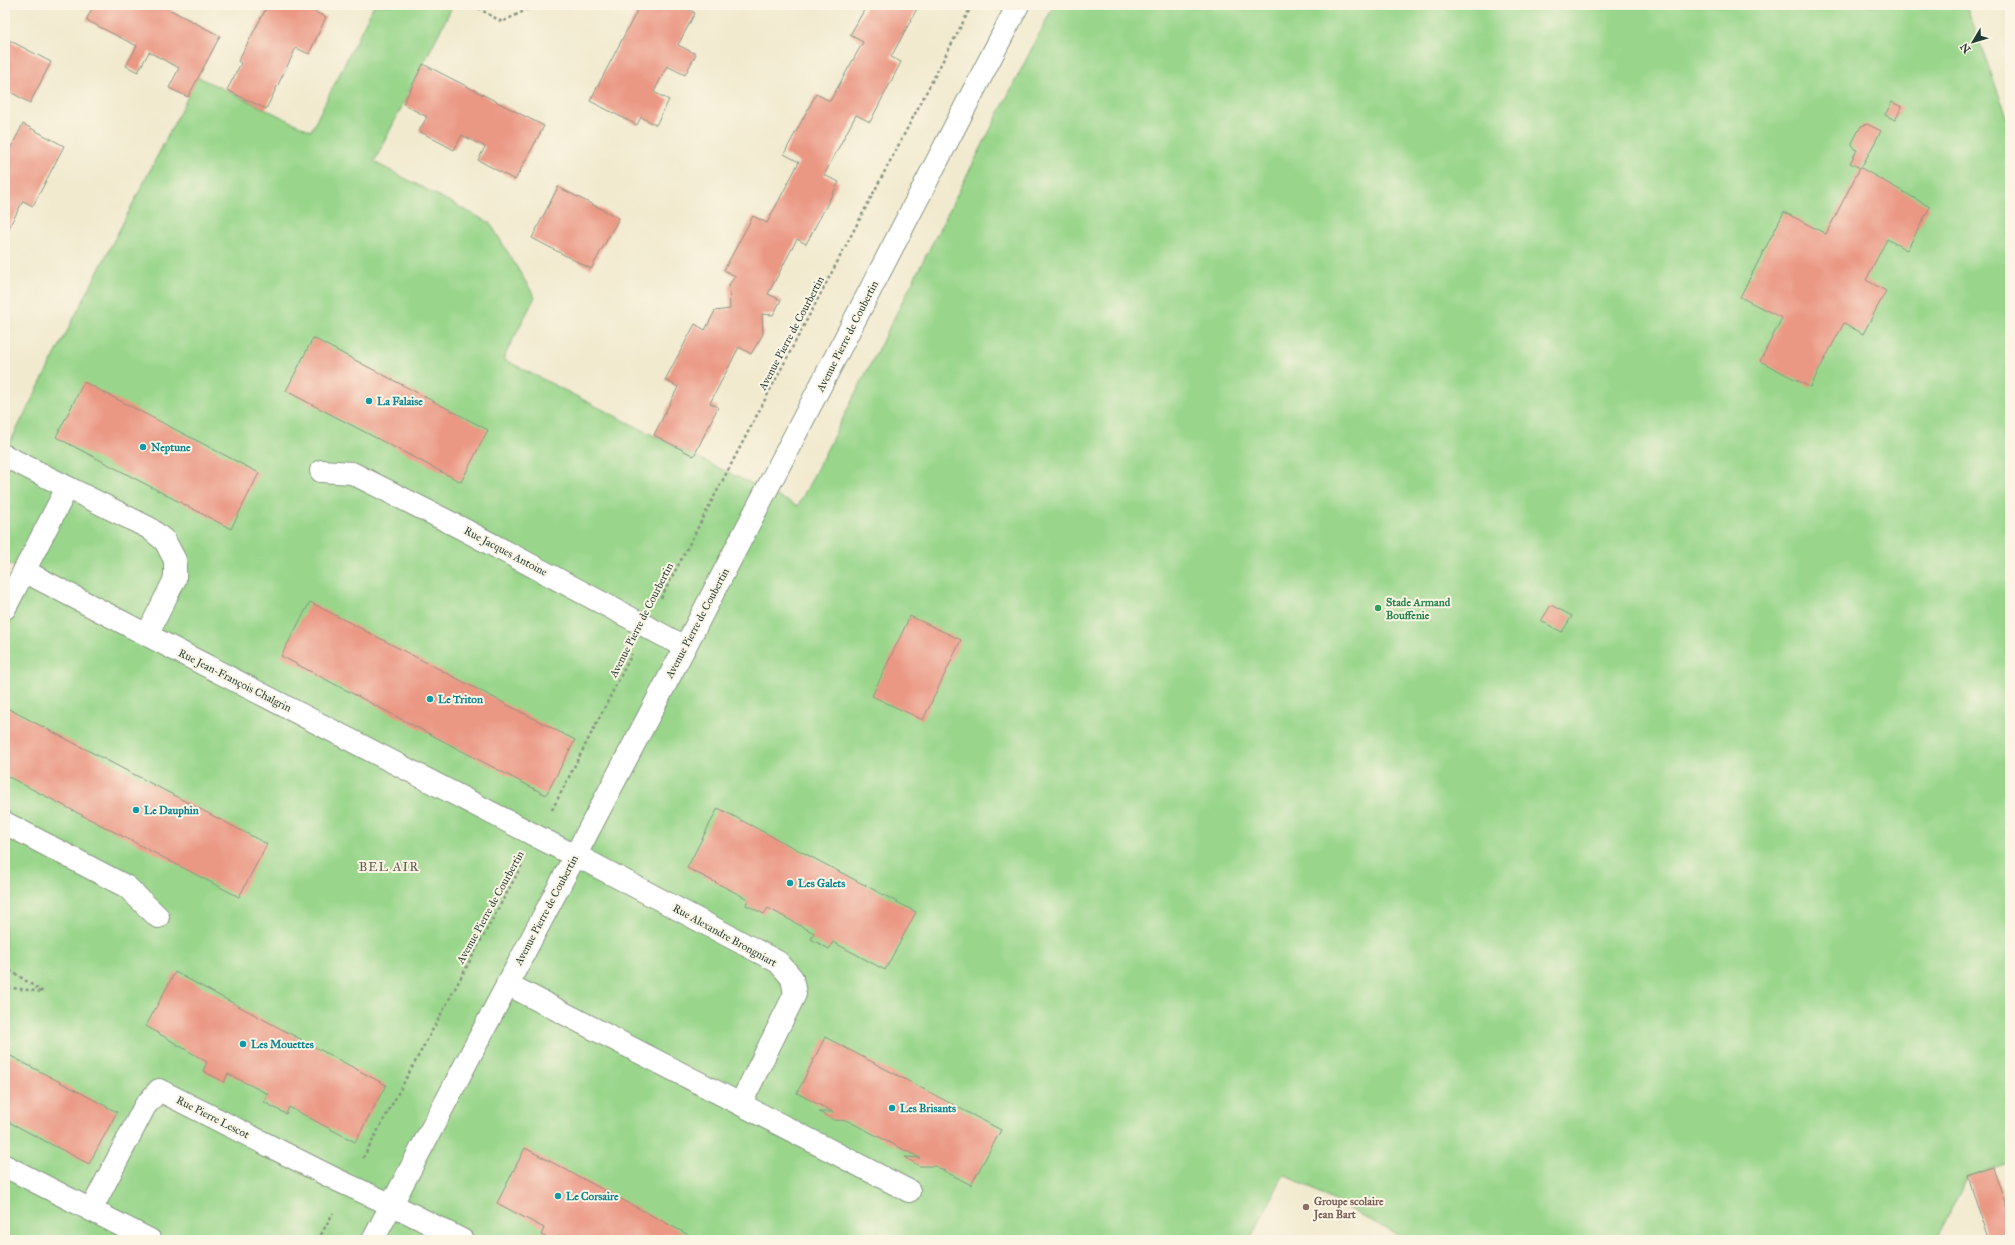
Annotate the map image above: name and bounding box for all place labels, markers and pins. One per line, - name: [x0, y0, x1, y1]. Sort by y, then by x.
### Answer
- place label: La Falaise: [377, 395, 423, 408]
- marker: La Falaise: [364, 396, 374, 406]
- place label: Neptune: [151, 441, 191, 455]
- marker: Neptune: [138, 442, 148, 452]
- place label: Stade Armand Bouffenie: [1386, 596, 1451, 622]
- marker: Stade Armand Bouffenie: [1373, 603, 1383, 613]
- place label: Le Triton: [438, 693, 483, 706]
- marker: Le Triton: [425, 694, 435, 704]
- place label: Le Dauphin: [144, 804, 199, 818]
- marker: Le Dauphin: [131, 805, 141, 815]
- place label: Les Galets: [798, 877, 845, 890]
- marker: Les Galets: [785, 878, 795, 888]
- place label: Les Mouettes: [251, 1038, 314, 1051]
- marker: Les Mouettes: [238, 1039, 248, 1049]
- place label: Les Brisants: [900, 1102, 956, 1115]
- marker: Les Brisants: [887, 1103, 897, 1113]
- place label: Le Corsaire: [566, 1190, 619, 1203]
- marker: Le Corsaire: [553, 1191, 563, 1201]
- place label: Groupe scolaire Jean Bart: [1312, 1195, 1384, 1222]
- marker: Groupe scolaire Jean Bart: [1301, 1202, 1311, 1212]

